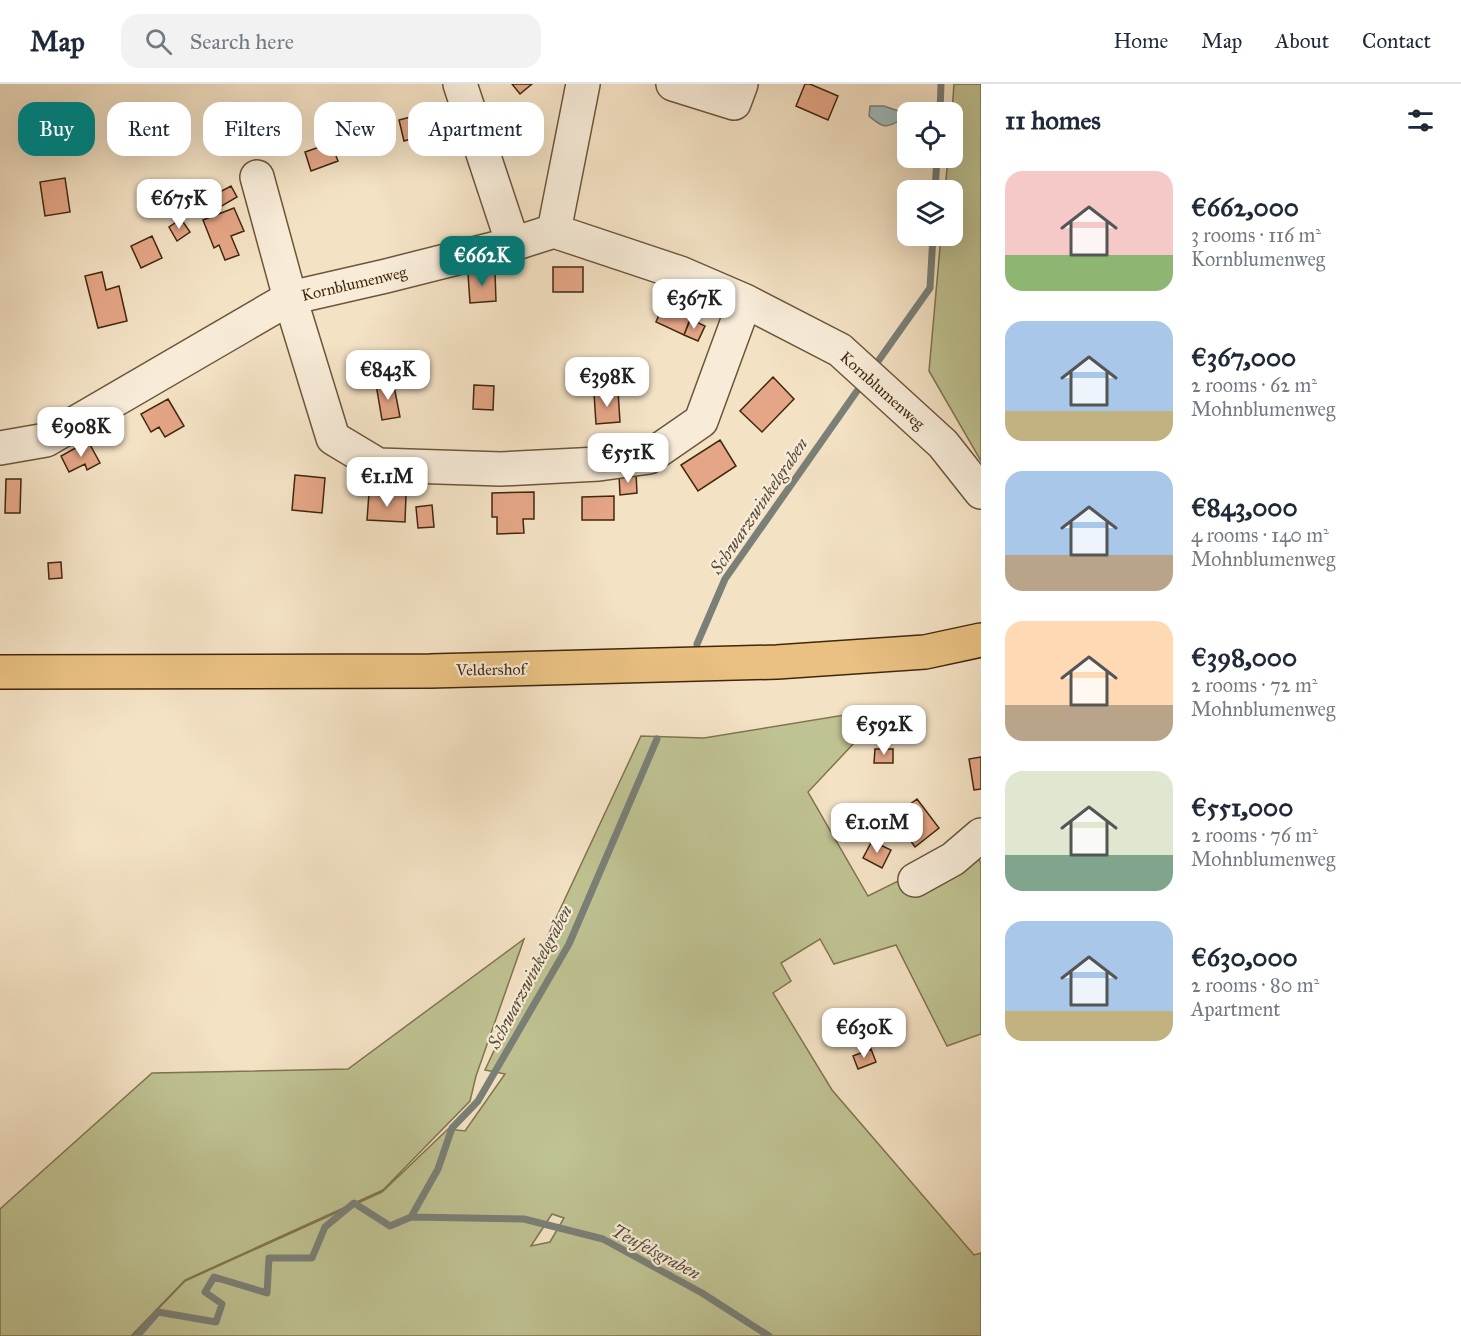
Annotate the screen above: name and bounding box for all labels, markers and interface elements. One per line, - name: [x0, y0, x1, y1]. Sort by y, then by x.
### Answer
- search box: [121, 14, 541, 68]
- text: Map: [30, 24, 85, 59]
- icon: search: [142, 25, 175, 58]
- text: Search here: [190, 28, 294, 55]
- text: Home: [1113, 28, 1168, 54]
- text: Map: [1201, 28, 1242, 54]
- text: About: [1275, 28, 1329, 54]
- text: Contact: [1362, 28, 1431, 54]
- chip: Buy: [18, 102, 95, 156]
- chip: Rent: [107, 102, 191, 156]
- chip: Filters: [203, 102, 302, 156]
- chip: New: [314, 102, 396, 156]
- chip: Apartment: [408, 102, 544, 156]
- map controls: [897, 102, 963, 246]
- button: locate: [897, 102, 963, 168]
- text: 11 homes: [1005, 104, 1101, 136]
- icon: filters: [1404, 104, 1437, 137]
- pin: €675K: [137, 179, 221, 230]
- button: layers: [897, 180, 963, 246]
- text: €675K: [151, 186, 207, 210]
- text: €662,000: [1191, 191, 1299, 223]
- icon: home: [1053, 195, 1125, 267]
- text: 3 rooms · 116 m²: [1191, 223, 1321, 247]
- pin: €662K: [440, 236, 524, 287]
- text: €662K: [454, 243, 510, 267]
- text: Kornblumenweg: [1191, 247, 1325, 271]
- street label: Kornblumenweg: [300, 262, 409, 306]
- pin: €367K: [652, 279, 736, 330]
- text: €367K: [666, 286, 722, 310]
- text: €367,000: [1191, 341, 1296, 373]
- icon: home: [1053, 345, 1125, 417]
- street label: Kornblumenweg: [836, 347, 929, 434]
- pin: €843K: [346, 350, 430, 401]
- text: €843K: [360, 357, 416, 381]
- pin: €398K: [565, 357, 649, 408]
- text: €398K: [579, 364, 635, 388]
- text: 2 rooms · 62 m²: [1191, 373, 1317, 397]
- text: Mohnblumenweg: [1191, 397, 1335, 421]
- pin: €908K: [39, 407, 123, 458]
- text: €908K: [51, 414, 111, 438]
- pin: €551K: [586, 433, 670, 484]
- water label: Schwarzwinkelgraben: [705, 433, 813, 579]
- text: €551K: [602, 440, 654, 464]
- pin: €1.1M: [345, 457, 429, 508]
- text: €1.1M: [361, 464, 413, 488]
- text: €843,000: [1191, 491, 1298, 523]
- icon: home: [1053, 495, 1125, 567]
- text: 4 rooms · 140 m²: [1191, 523, 1329, 547]
- text: Mohnblumenweg: [1191, 547, 1335, 571]
- text: €398,000: [1191, 641, 1297, 673]
- icon: home: [1053, 645, 1125, 717]
- street label: Veldershof: [455, 659, 529, 680]
- text: 2 rooms · 72 m²: [1191, 673, 1318, 697]
- text: Mohnblumenweg: [1191, 697, 1335, 721]
- pin: €592K: [842, 705, 926, 756]
- text: €592K: [856, 712, 912, 736]
- text: €551,000: [1191, 791, 1293, 823]
- icon: home: [1053, 795, 1125, 867]
- pin: €1.01M: [828, 803, 926, 854]
- text: €1.01M: [845, 810, 909, 834]
- text: 2 rooms · 76 m²: [1191, 823, 1318, 847]
- text: Mohnblumenweg: [1191, 847, 1335, 871]
- water label: Schwarzwinkelgraben: [482, 901, 577, 1053]
- text: €630,000: [1191, 941, 1298, 973]
- icon: home: [1053, 945, 1125, 1017]
- text: 2 rooms · 80 m²: [1191, 973, 1319, 997]
- text: Apartment: [1191, 997, 1280, 1021]
- pin: €630K: [822, 1008, 906, 1059]
- text: €630K: [836, 1015, 892, 1039]
- water label: Teufelsgraben: [608, 1220, 705, 1285]

